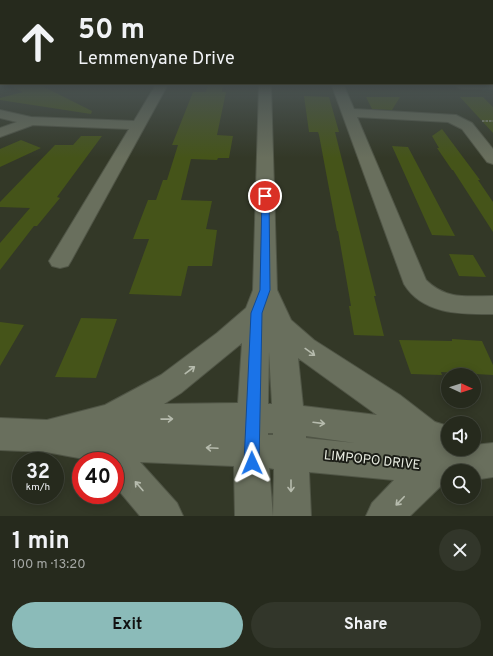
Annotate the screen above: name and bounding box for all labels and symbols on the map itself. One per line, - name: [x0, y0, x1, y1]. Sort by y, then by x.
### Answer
- pin: [248, 179, 282, 213]
- one-way arrow: [304, 348, 315, 356]
- one-way arrow: [184, 366, 195, 374]
- north arrow: [441, 368, 481, 408]
- one-way arrow: [160, 415, 173, 422]
- one-way arrow: [312, 419, 325, 427]
- position arrow: [231, 442, 273, 484]
- one-way arrow: [206, 444, 219, 451]
- street label: LIMPOPO DRIVE: [323, 448, 421, 474]
- speed limit sign: 40: [72, 452, 124, 504]
- one-way arrow: [287, 479, 295, 492]
- one-way arrow: [134, 481, 143, 492]
- one-way arrow: [395, 496, 405, 506]

